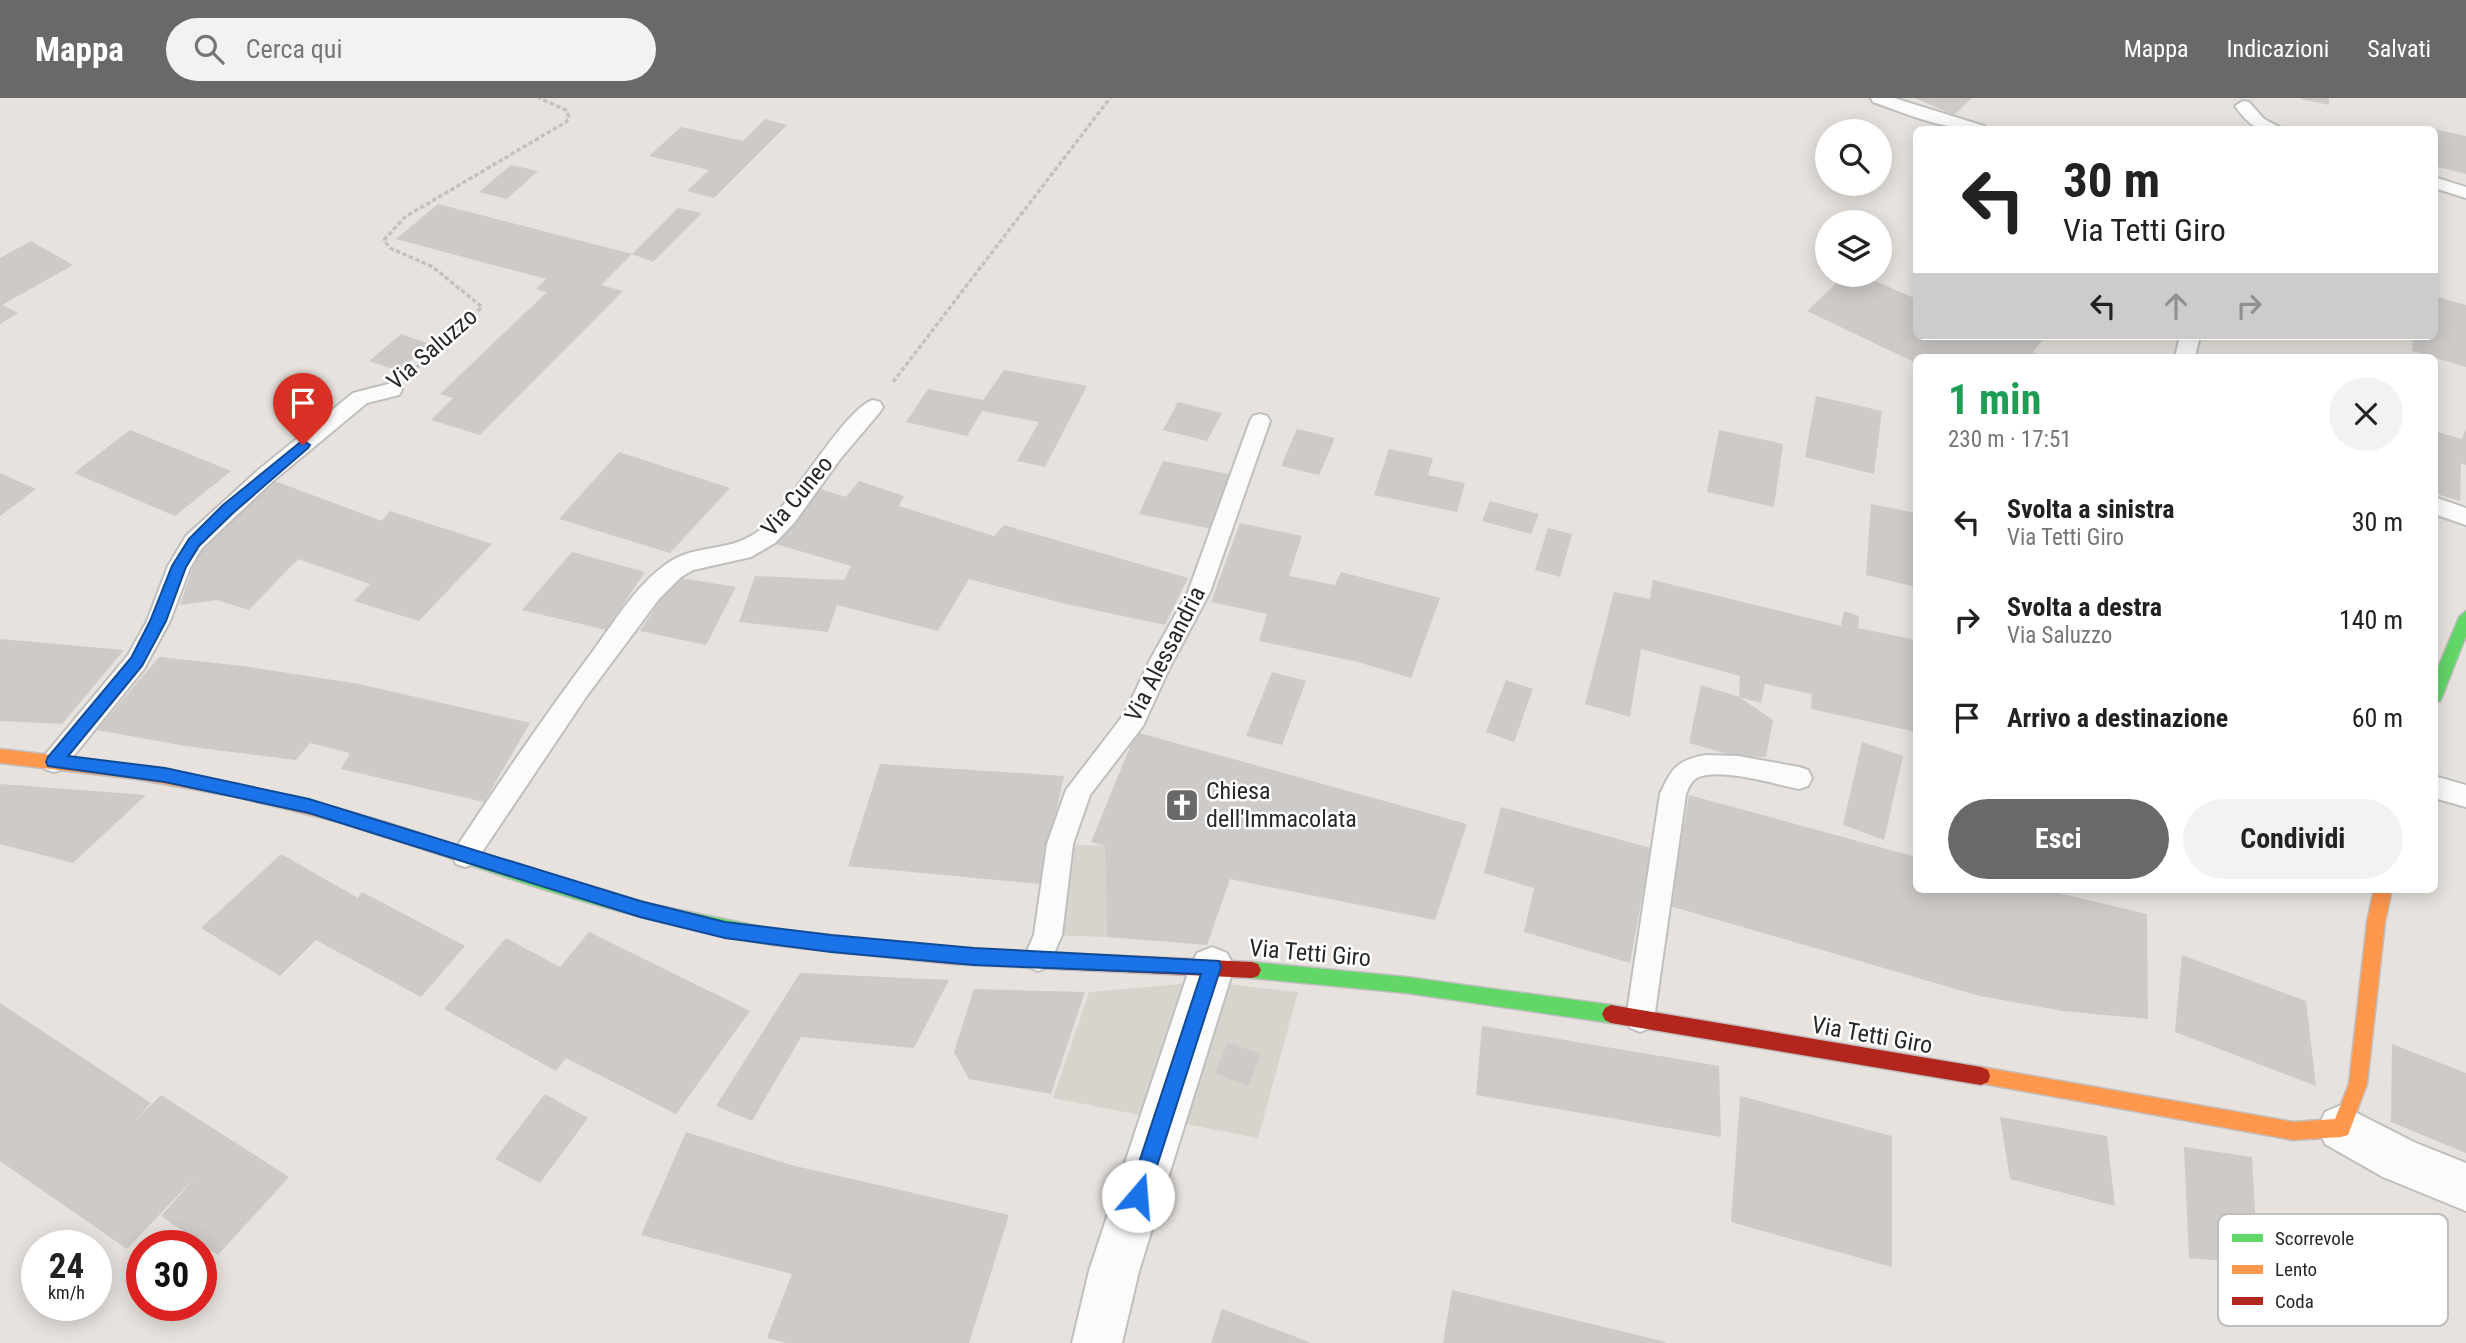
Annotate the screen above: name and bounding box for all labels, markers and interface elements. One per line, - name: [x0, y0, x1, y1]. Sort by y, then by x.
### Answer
- search box: [166, 18, 656, 81]
- text: Mappa: [35, 30, 124, 69]
- icon: search: [190, 30, 228, 68]
- text: Cerca qui: [246, 34, 342, 64]
- text: Mappa: [2124, 35, 2189, 63]
- text: Indicazioni: [2227, 35, 2329, 63]
- text: Salvati: [2367, 35, 2431, 63]
- map controls: [1815, 119, 1892, 287]
- button: search: [1815, 119, 1892, 196]
- text: 30 m: [2063, 152, 2160, 209]
- icon: left: [1948, 154, 2039, 245]
- button: layers: [1815, 210, 1892, 287]
- text: Via Tetti Giro: [2063, 211, 2226, 249]
- icon: left: [2084, 287, 2122, 325]
- icon: ahead: [2157, 287, 2195, 325]
- icon: right: [2230, 287, 2268, 325]
- street label: Via Saluzzo: [381, 302, 483, 396]
- pin: [273, 373, 333, 445]
- text: 1 min: [1948, 375, 2041, 424]
- button: close: [2329, 377, 2403, 451]
- icon: arrive: [284, 384, 322, 422]
- text: 230 m · 17:51: [1948, 426, 2072, 453]
- street label: Via Cuneo: [755, 450, 839, 542]
- text: Svolta a sinistra: [2007, 494, 2174, 524]
- icon: left: [1948, 503, 1986, 541]
- text: 30 m: [2352, 507, 2403, 537]
- text: Via Tetti Giro: [2007, 524, 2124, 551]
- street label: Via Alessandria: [1119, 582, 1211, 726]
- text: Svolta a destra: [2007, 592, 2162, 622]
- icon: right: [1948, 601, 1986, 639]
- text: 140 m: [2339, 605, 2403, 635]
- text: Via Saluzzo: [2007, 622, 2112, 649]
- icon: arrive: [1948, 699, 1986, 737]
- text: Arrivo a destinazione: [2007, 703, 2228, 733]
- text: 60 m: [2352, 703, 2403, 733]
- place label: Chiesa dell'Immacolata: [1206, 777, 1357, 833]
- church icon: Chiesa dell'Immacolata: [1163, 786, 1201, 824]
- button: Esci: [1948, 799, 2169, 879]
- button: Condividi: [2183, 799, 2403, 879]
- street label: Via Tetti Giro: [1248, 934, 1372, 972]
- street label: Via Tetti Giro: [1809, 1011, 1935, 1059]
- position arrow: [1101, 1159, 1175, 1233]
- legend: [2218, 1214, 2448, 1326]
- text: Scorrevole: [2275, 1227, 2354, 1250]
- speed limit sign: 30: [126, 1230, 217, 1321]
- text: 24: [49, 1246, 84, 1287]
- text: Lento: [2275, 1258, 2317, 1281]
- text: km/h: [48, 1282, 85, 1303]
- text: Coda: [2275, 1290, 2314, 1313]

